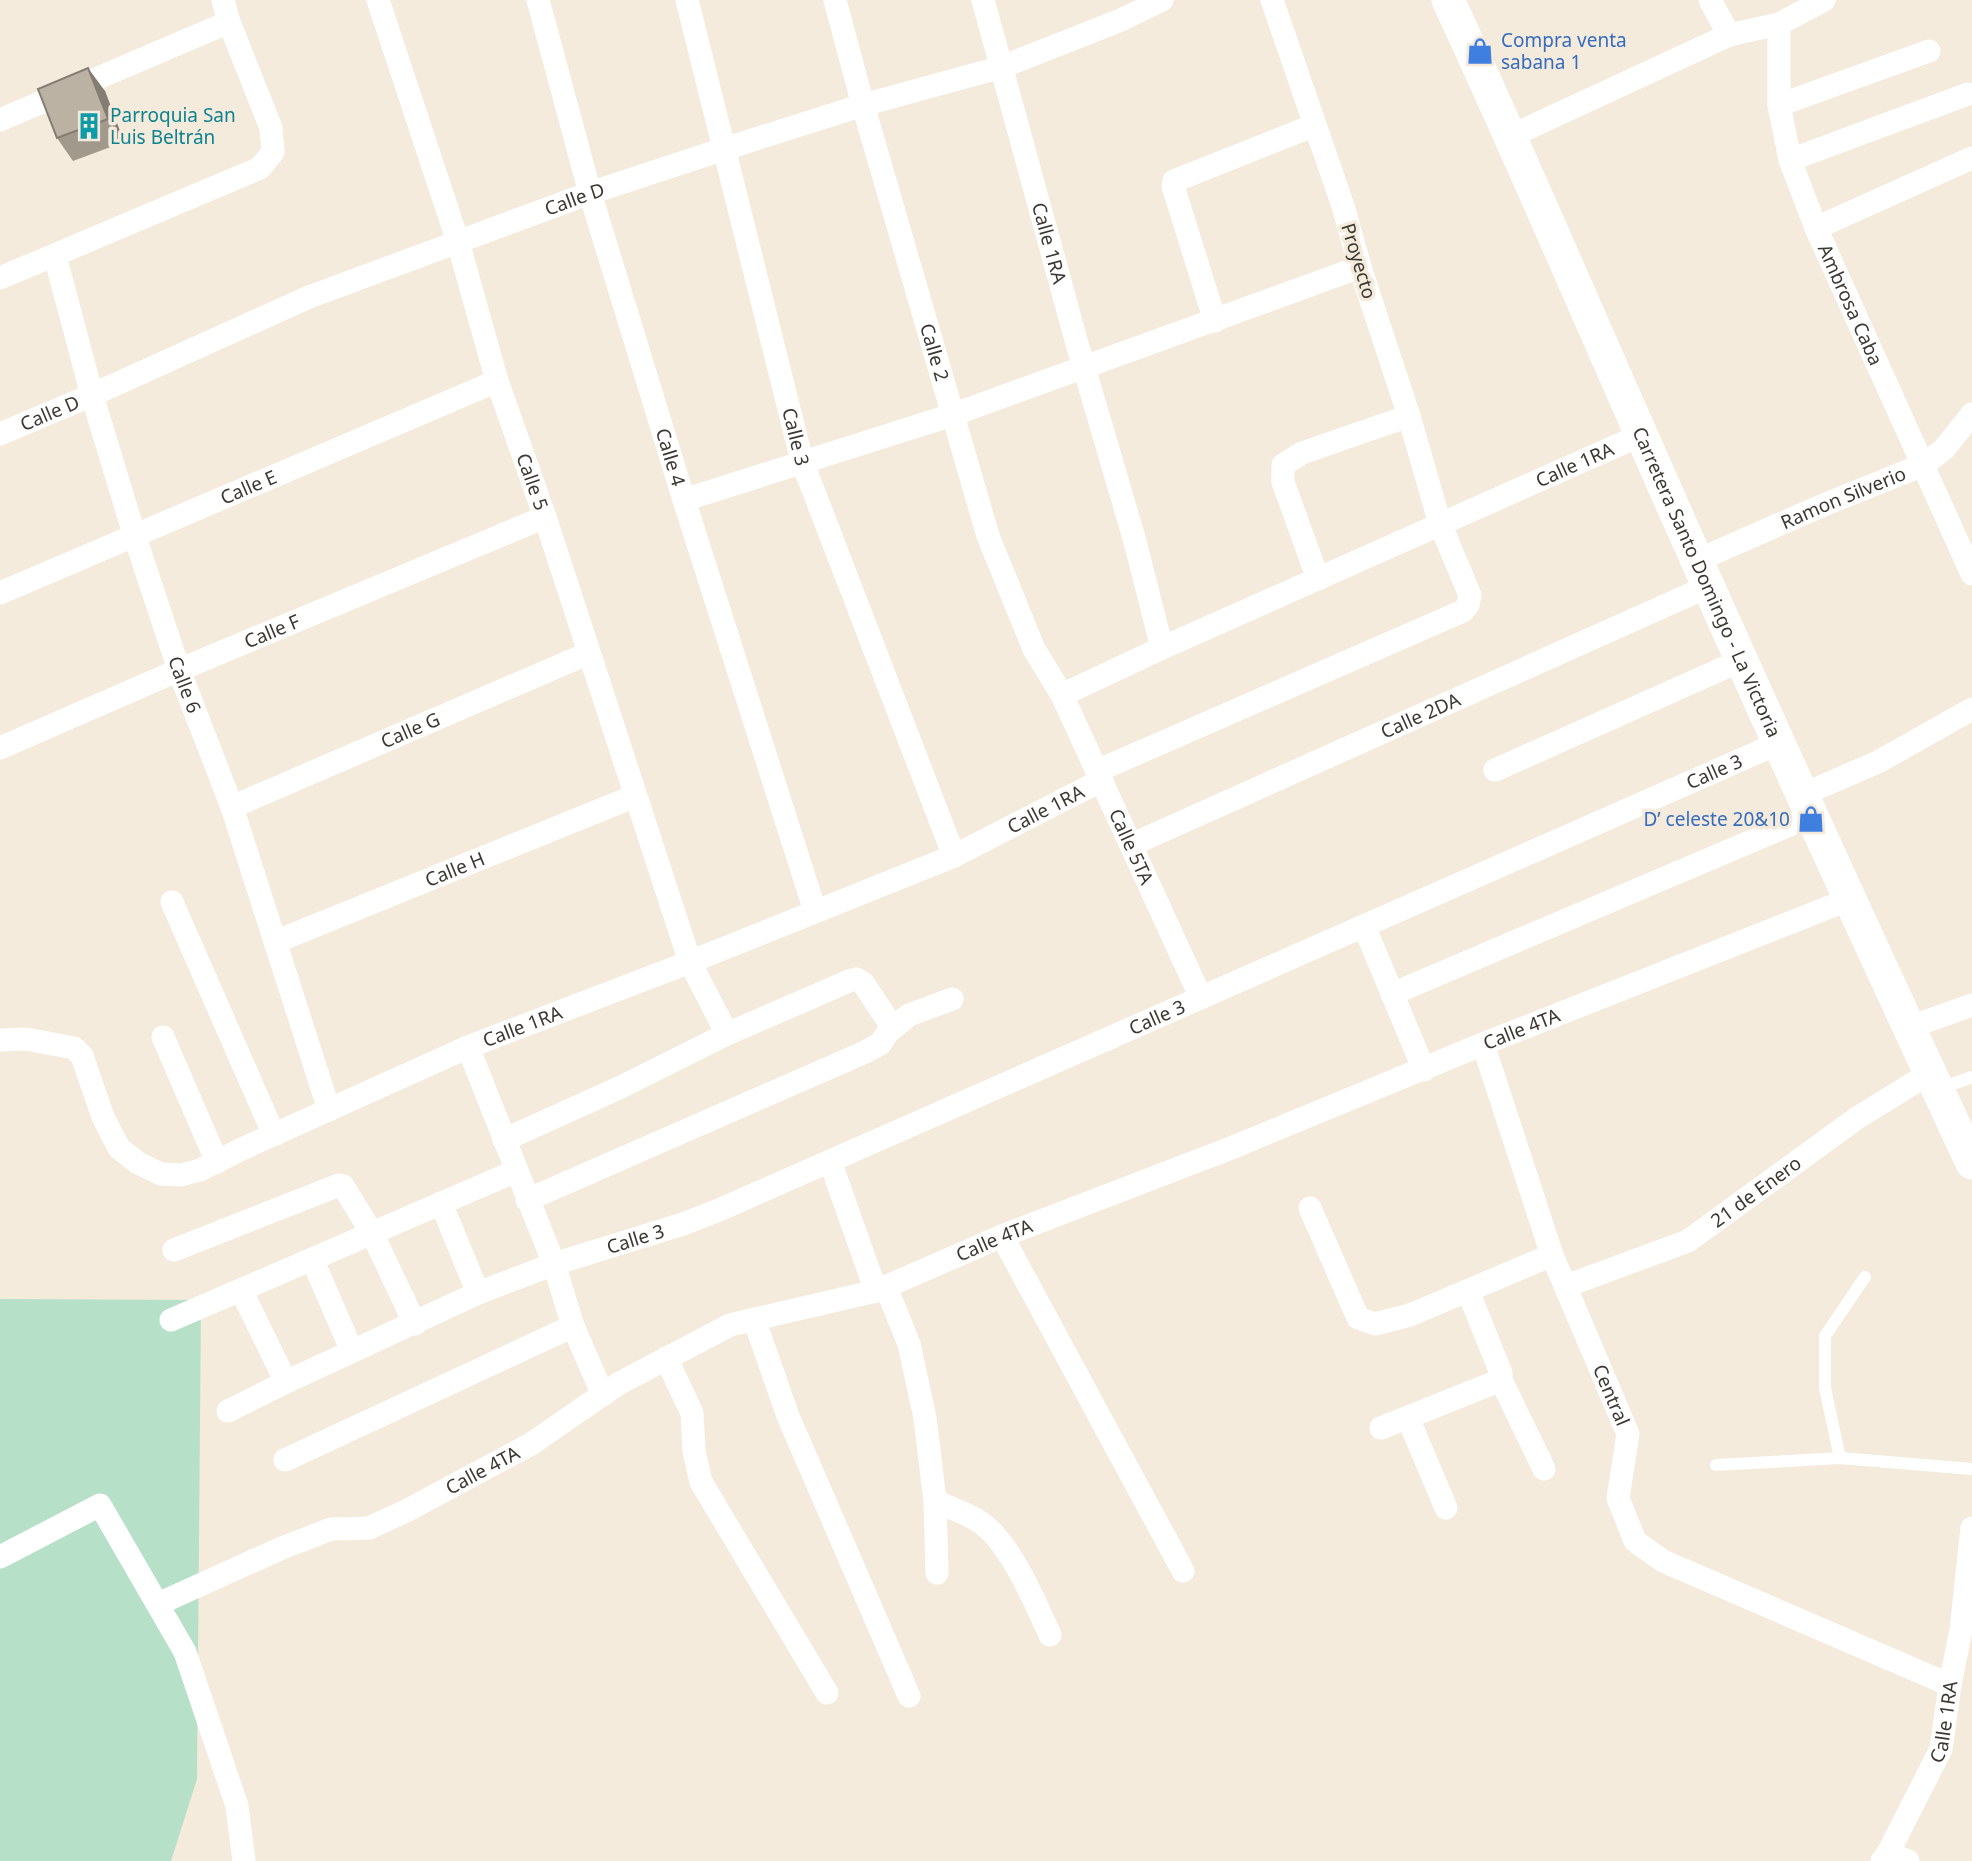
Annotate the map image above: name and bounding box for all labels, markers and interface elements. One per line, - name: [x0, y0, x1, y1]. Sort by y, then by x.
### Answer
- place label: Compra venta sabana 1: [1501, 27, 1627, 75]
- shop icon: Compra venta sabana 1: [1465, 36, 1495, 66]
- place label: Parroquia San Luis Beltrán: [110, 102, 236, 150]
- building icon: Parroquia San Luis Beltrán: [74, 111, 104, 141]
- street label: Calle D: [541, 176, 608, 222]
- street label: Calle 1RA: [1026, 200, 1073, 287]
- street label: Proyecto: [1335, 220, 1383, 302]
- street label: Ambrosa Caba: [1812, 240, 1889, 369]
- street label: Calle 2: [914, 320, 955, 384]
- street label: Calle D: [16, 389, 83, 437]
- street label: Calle 3: [776, 405, 816, 468]
- street label: Carretera Santo Domingo - La Victoria: [1626, 423, 1787, 741]
- street label: Calle 4: [650, 425, 692, 489]
- street label: Calle 1RA: [1531, 435, 1619, 493]
- street label: Calle 5: [510, 449, 555, 514]
- street label: Ramon Silverio: [1776, 460, 1910, 535]
- street label: Calle E: [216, 464, 280, 511]
- street label: Calle F: [240, 608, 304, 654]
- street label: Calle 6: [162, 653, 207, 717]
- street label: Calle 2DA: [1376, 686, 1465, 745]
- street label: Calle G: [377, 706, 444, 754]
- street label: Calle 3: [1682, 748, 1746, 795]
- street label: Calle 1RA: [1003, 778, 1089, 840]
- shop icon: D’ celeste 20&10: [1796, 804, 1826, 834]
- street label: Calle 5TA: [1103, 805, 1160, 889]
- place label: D’ celeste 20&10: [1643, 806, 1790, 832]
- street label: Calle H: [421, 845, 489, 893]
- street label: Calle 3: [1125, 993, 1189, 1041]
- street label: Calle 1RA: [479, 999, 567, 1053]
- street label: Calle 4TA: [1479, 1002, 1564, 1056]
- street label: 21 de Enero: [1705, 1150, 1806, 1233]
- street label: Calle 4TA: [952, 1212, 1037, 1268]
- street label: Calle 3: [603, 1218, 667, 1260]
- street label: Central: [1587, 1360, 1636, 1430]
- street label: Calle 4TA: [441, 1439, 525, 1501]
- street label: Calle 1RA: [1923, 1678, 1964, 1768]

